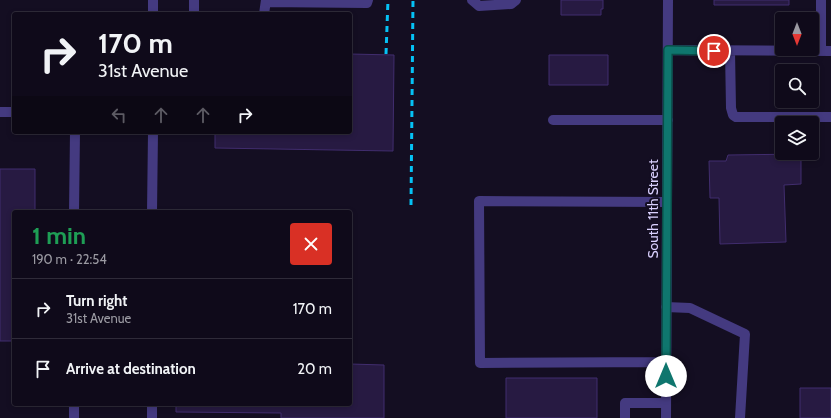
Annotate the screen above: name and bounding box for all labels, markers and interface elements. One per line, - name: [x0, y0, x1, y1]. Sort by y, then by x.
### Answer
- north arrow: [775, 12, 819, 56]
- map controls: [775, 12, 819, 160]
- text: 170 m: [98, 26, 173, 60]
- icon: right: [32, 28, 84, 80]
- pin: [697, 34, 731, 68]
- icon: arrive: [703, 40, 725, 62]
- text: 31st Avenue: [98, 60, 188, 82]
- button: search: [775, 64, 819, 108]
- icon: left: [108, 104, 130, 126]
- icon: ahead: [150, 104, 172, 126]
- icon: ahead: [192, 104, 214, 126]
- icon: right: [234, 104, 256, 126]
- button: layers: [775, 116, 819, 160]
- street label: South 11th Street: [644, 159, 662, 259]
- text: 1 min: [32, 221, 86, 250]
- button: close: [290, 223, 332, 265]
- text: 190 m · 22:54: [32, 251, 107, 267]
- text: Turn right: [66, 292, 127, 310]
- icon: right: [32, 298, 54, 320]
- text: 170 m: [293, 300, 332, 318]
- text: 31st Avenue: [66, 310, 131, 326]
- position arrow: [645, 355, 687, 397]
- icon: arrive: [32, 358, 54, 380]
- text: Arrive at destination: [66, 360, 196, 378]
- text: 20 m: [297, 360, 332, 378]

